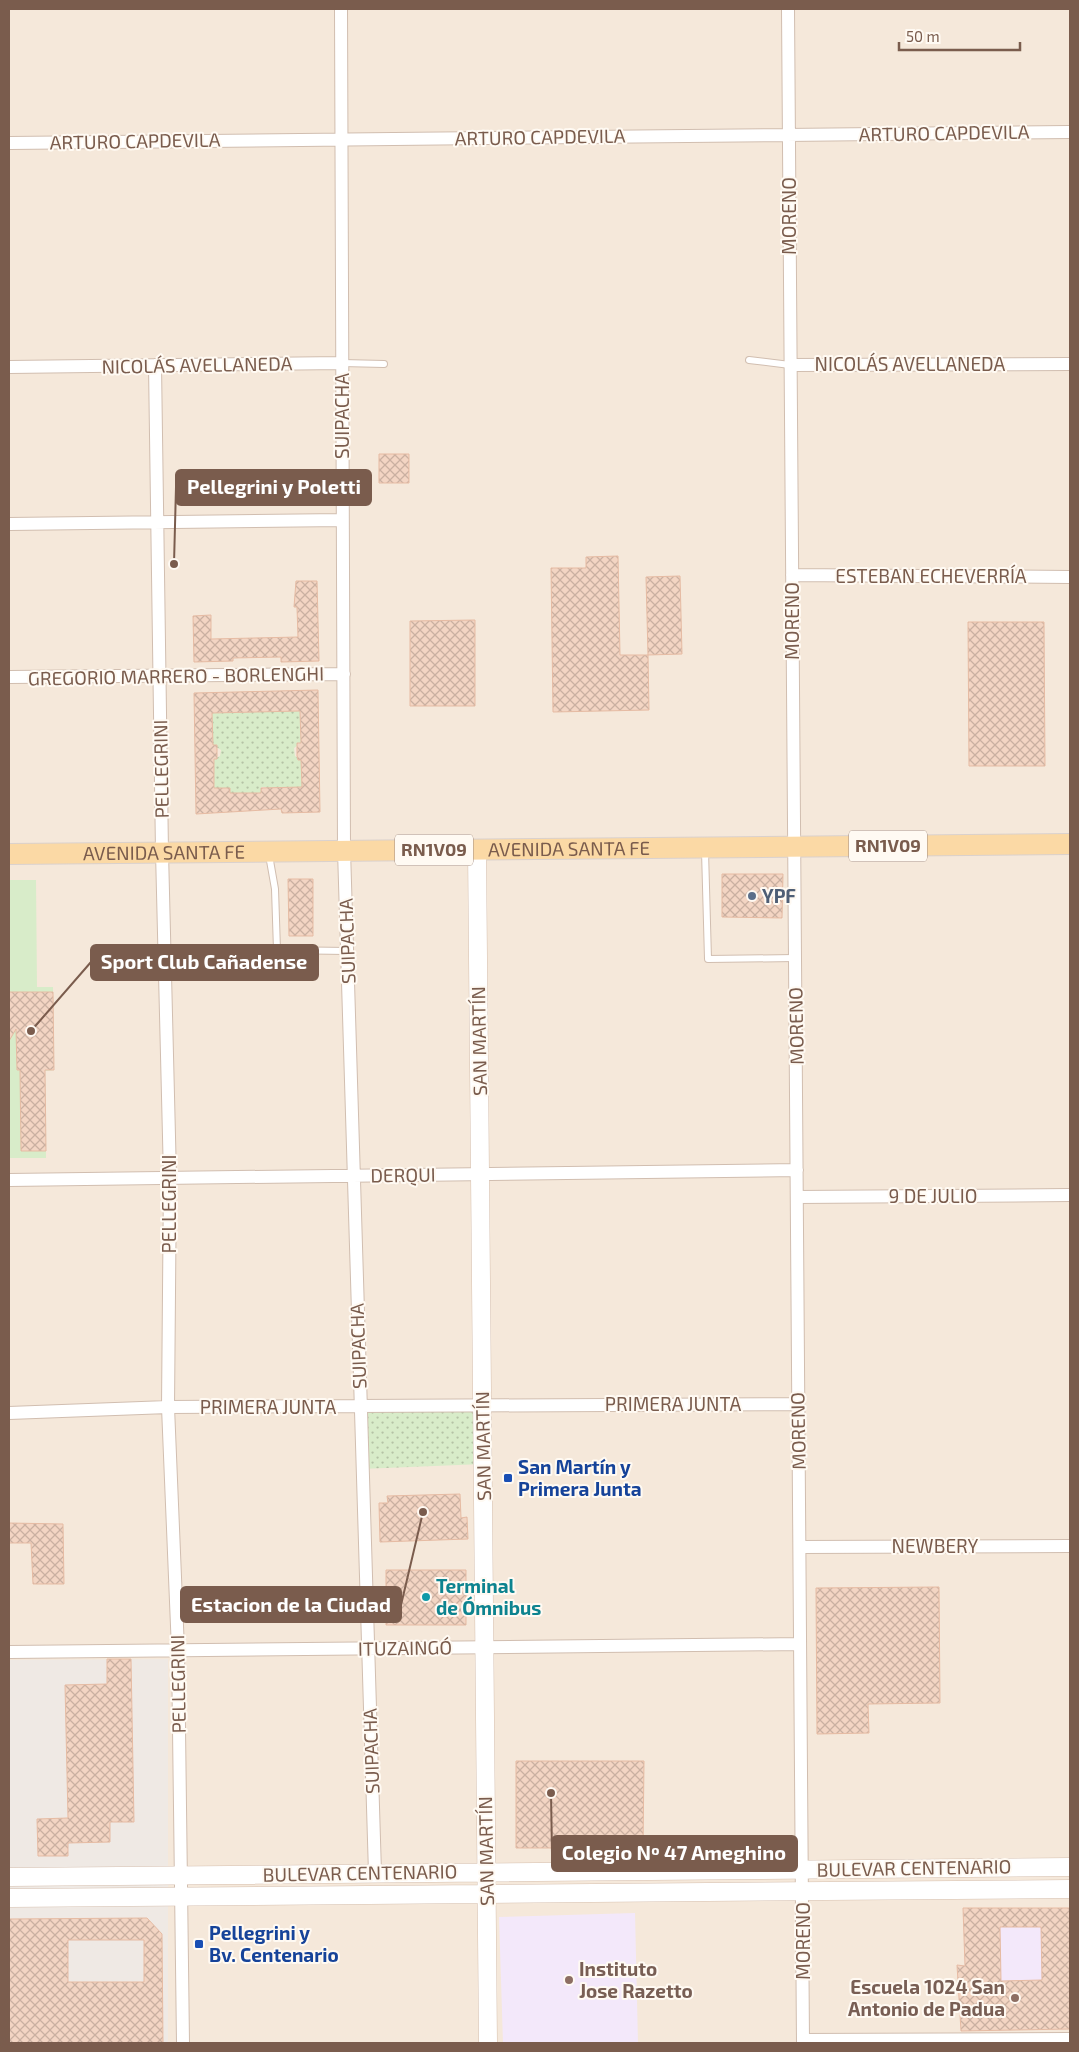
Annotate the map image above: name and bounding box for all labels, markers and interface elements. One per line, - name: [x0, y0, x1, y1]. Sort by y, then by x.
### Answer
- scale bar: [899, 20, 1020, 52]
- text: 50 m: [906, 27, 940, 45]
- street label: ARTURO CAPDEVILA: [858, 120, 1030, 145]
- street label: ARTURO CAPDEVILA: [454, 124, 626, 149]
- street label: ARTURO CAPDEVILA: [49, 128, 221, 153]
- street label: MORENO: [777, 177, 800, 255]
- street label: NICOLÁS AVELLANEDA: [101, 351, 293, 378]
- street label: NICOLÁS AVELLANEDA: [815, 352, 1006, 375]
- street label: SUIPACHA: [330, 373, 353, 459]
- callout: Pellegrini y Poletti: [176, 470, 371, 505]
- text: Pellegrini y Poletti: [187, 474, 361, 499]
- street label: ESTEBAN ECHEVERRÍA: [835, 564, 1027, 587]
- street label: MORENO: [780, 582, 803, 660]
- street label: GREGORIO MARRERO - BORLENGHI: [28, 661, 324, 690]
- street label: PELLEGRINI: [148, 719, 173, 819]
- road number: RN1V09: [849, 830, 927, 861]
- road number: RN1V09: [395, 834, 473, 866]
- street label: AVENIDA SANTA FE: [488, 836, 650, 860]
- street label: AVENIDA SANTA FE: [83, 840, 245, 864]
- place label: YPF: [762, 884, 796, 907]
- marker: YPF: [746, 890, 758, 902]
- street label: SUIPACHA: [334, 898, 359, 984]
- callout: Sport Club Cañadense: [91, 945, 318, 980]
- text: Sport Club Cañadense: [101, 949, 307, 973]
- street label: SAN MARTÍN: [466, 986, 491, 1096]
- street label: MORENO: [783, 987, 808, 1065]
- street label: PELLEGRINI: [157, 1155, 180, 1253]
- street label: DERQUI: [370, 1162, 436, 1187]
- street label: 9 DE JULIO: [889, 1184, 977, 1207]
- street label: SUIPACHA: [345, 1303, 370, 1389]
- street label: SAN MARTÍN: [470, 1391, 495, 1501]
- street label: PRIMERA JUNTA: [605, 1392, 741, 1415]
- street label: MORENO: [785, 1392, 810, 1470]
- street label: PRIMERA JUNTA: [200, 1395, 336, 1418]
- place label: San Martín y Primera Junta: [518, 1455, 642, 1500]
- marker: San Martín y Primera Junta: [502, 1472, 514, 1484]
- street label: NEWBERY: [892, 1534, 979, 1557]
- place label: Terminal de Ómnibus: [436, 1574, 541, 1619]
- callout: Estacion de la Ciudad: [181, 1587, 401, 1622]
- marker: Terminal de Ómnibus: [420, 1591, 432, 1603]
- text: Estacion de la Ciudad: [191, 1592, 391, 1616]
- street label: PELLEGRINI: [165, 1634, 190, 1734]
- street label: ITUZAINGÓ: [358, 1635, 452, 1660]
- street label: SUIPACHA: [358, 1708, 383, 1794]
- street label: SAN MARTÍN: [473, 1796, 498, 1906]
- callout: Colegio Nº 47 Ameghino: [552, 1836, 797, 1871]
- text: Colegio Nº 47 Ameghino: [562, 1840, 786, 1864]
- street label: BULEVAR CENTENARIO: [816, 1854, 1012, 1881]
- street label: BULEVAR CENTENARIO: [262, 1859, 458, 1886]
- street label: MORENO: [791, 1902, 814, 1980]
- place label: Pellegrini y Bv. Centenario: [209, 1921, 339, 1966]
- marker: Pellegrini y Bv. Centenario: [193, 1938, 205, 1950]
- place label: Instituto Jose Razetto: [579, 1957, 693, 2002]
- marker: Instituto Jose Razetto: [563, 1974, 575, 1986]
- place label: Escuela 1024 San Antonio de Padua: [848, 1975, 1005, 2020]
- marker: Escuela 1024 San Antonio de Padua: [1009, 1992, 1021, 2004]

